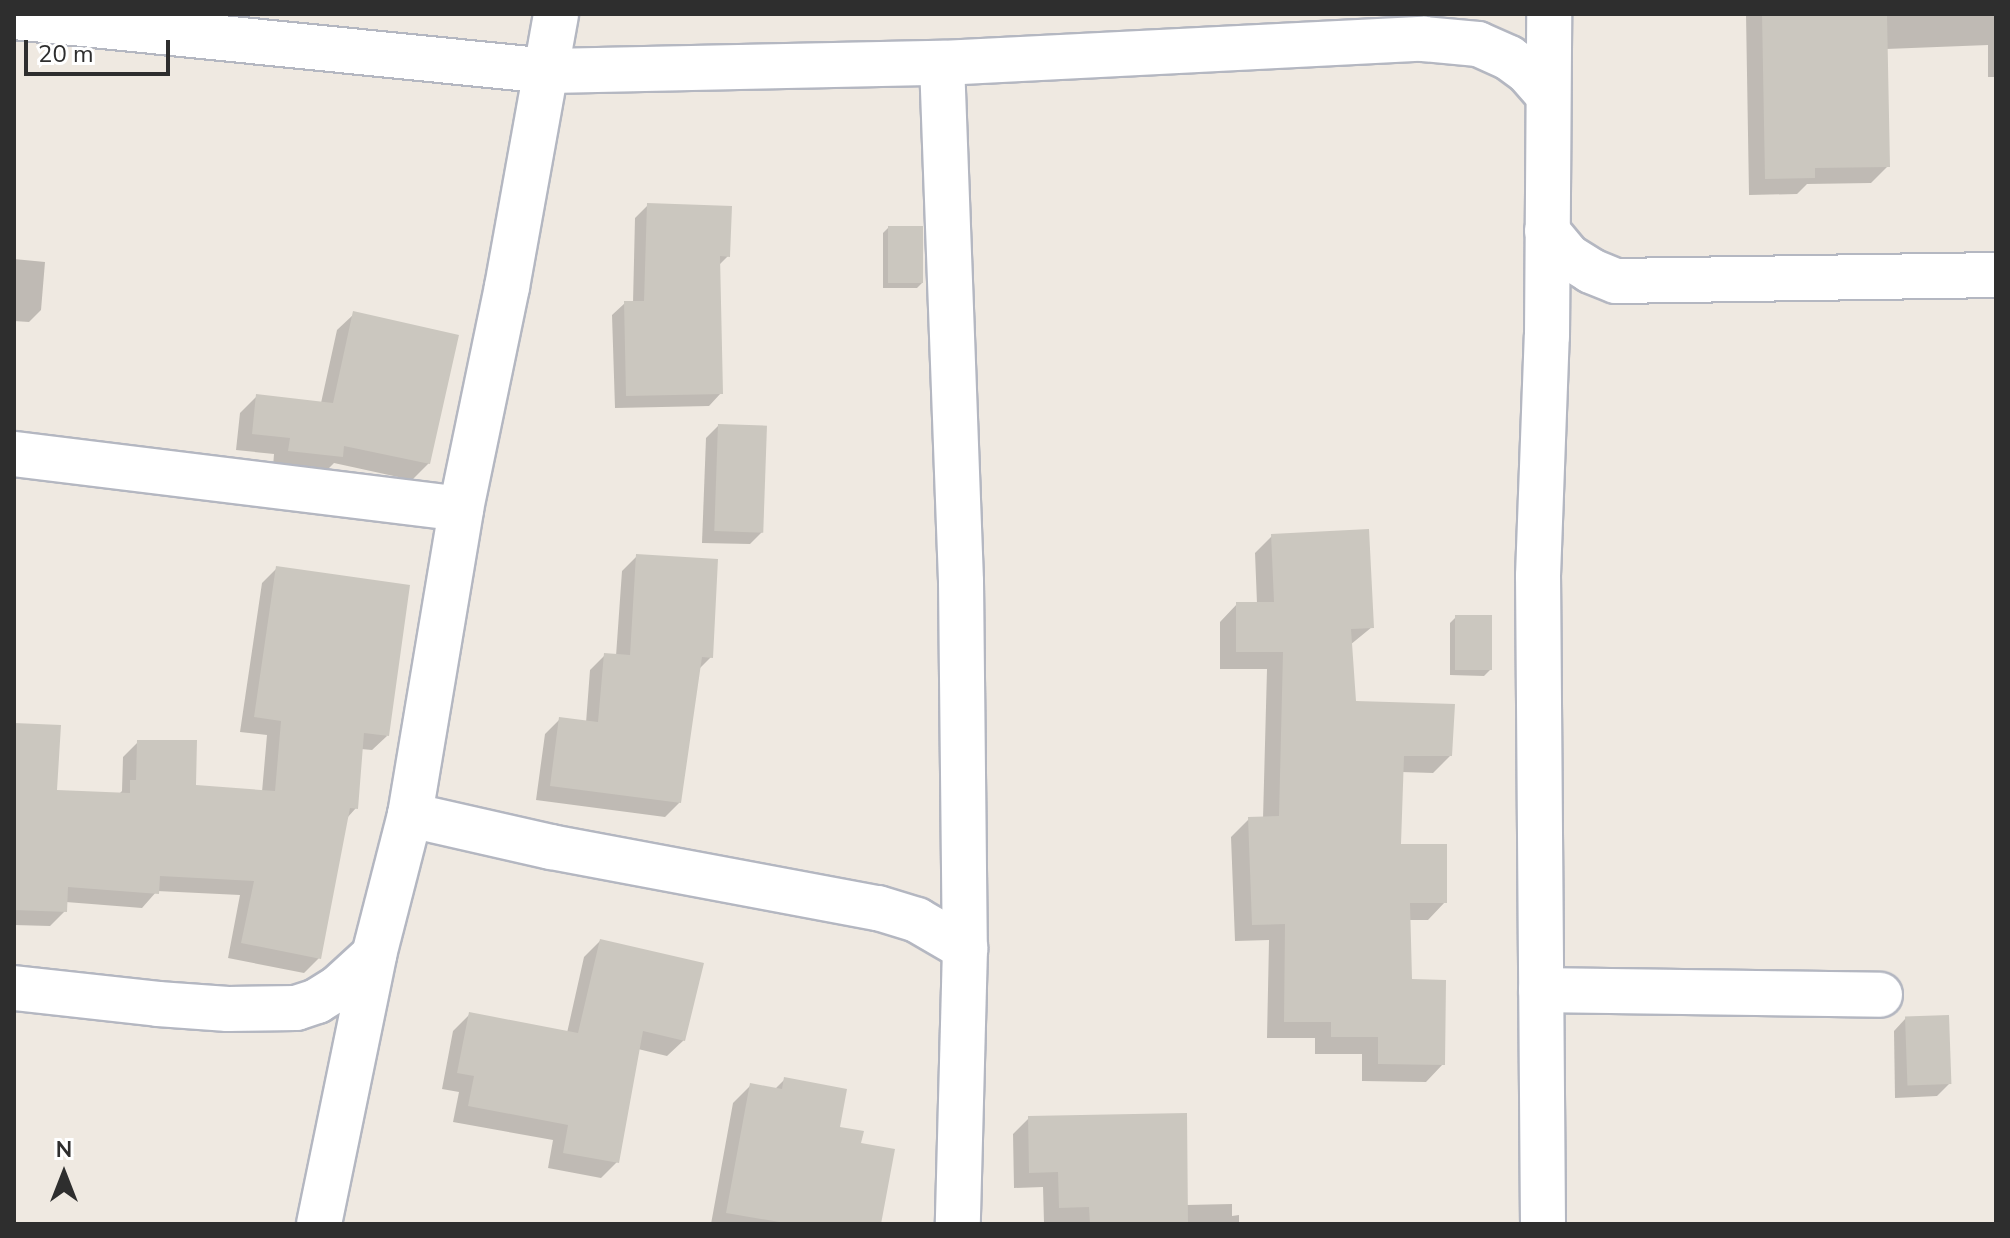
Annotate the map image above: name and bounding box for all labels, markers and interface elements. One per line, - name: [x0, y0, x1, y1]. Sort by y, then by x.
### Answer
- scale bar: [28, 24, 174, 74]
- text: 20 m: [38, 38, 94, 70]
- north arrow: [24, 1134, 104, 1214]
- text: N: [56, 1135, 72, 1165]

